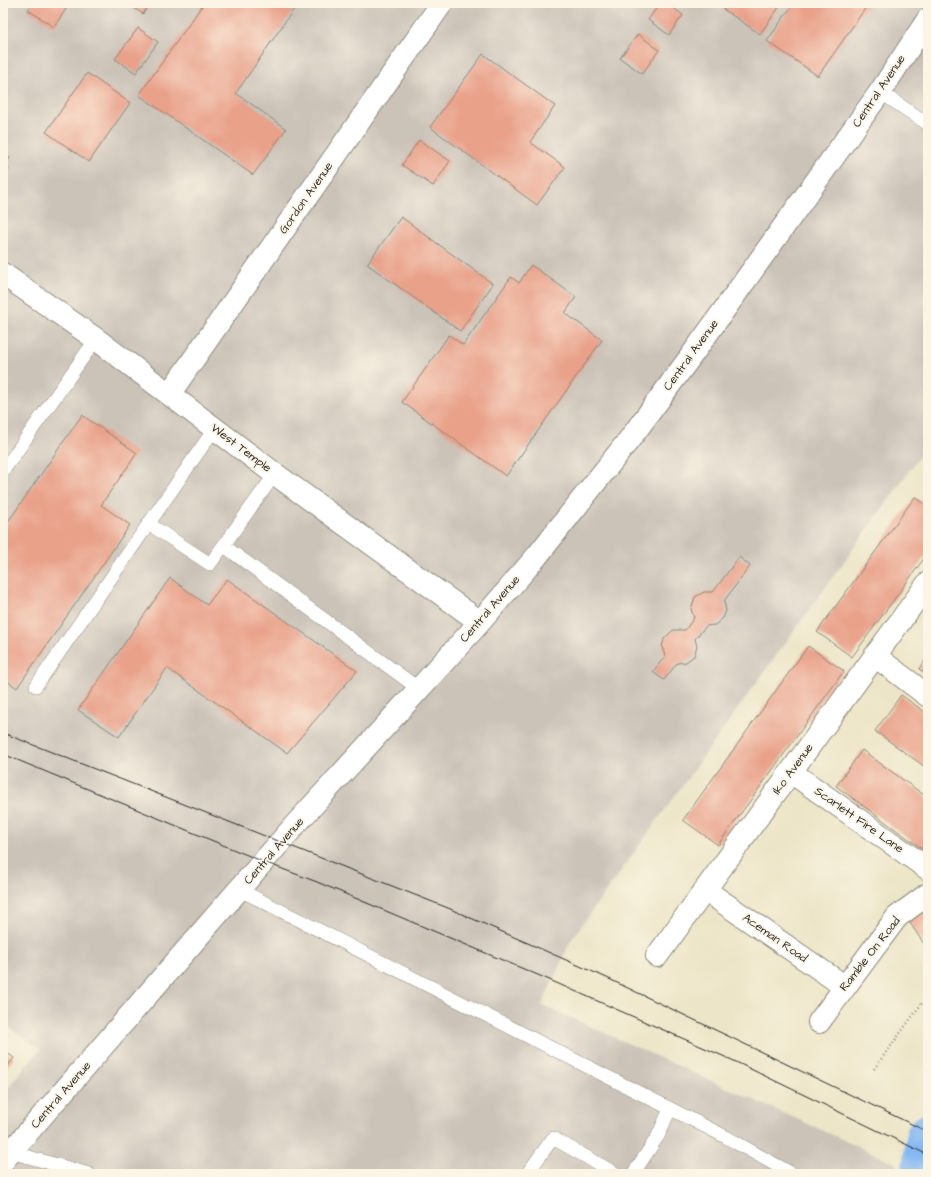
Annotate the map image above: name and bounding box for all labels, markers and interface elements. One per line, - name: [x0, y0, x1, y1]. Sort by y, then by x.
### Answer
- street label: Central Avenue: [848, 51, 910, 131]
- street label: Gordon Avenue: [275, 158, 337, 237]
- street label: Central Avenue: [659, 316, 723, 394]
- street label: West Temple: [207, 420, 275, 477]
- street label: Central Avenue: [456, 571, 524, 646]
- street label: Iko Avenue: [769, 739, 818, 798]
- street label: Scarlett Fire Lane: [811, 783, 908, 858]
- street label: Central Avenue: [240, 813, 308, 888]
- street label: Aceman Road: [739, 909, 811, 967]
- street label: Ramble On Road: [835, 913, 905, 995]
- street label: Central Avenue: [27, 1057, 95, 1132]

